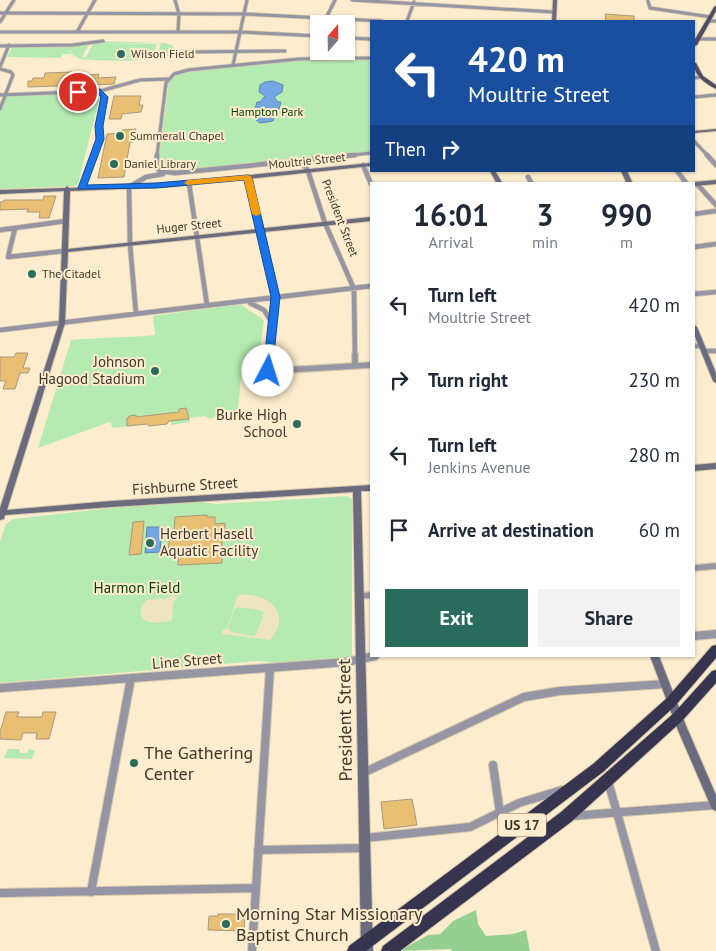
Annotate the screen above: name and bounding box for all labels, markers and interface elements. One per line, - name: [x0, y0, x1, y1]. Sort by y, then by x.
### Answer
- north arrow: [310, 15, 355, 60]
- map controls: [310, 15, 355, 60]
- text: 420 m: [468, 36, 565, 82]
- icon: left: [385, 40, 450, 105]
- place label: Wilson Field: [131, 46, 194, 61]
- marker: Wilson Field: [115, 48, 127, 60]
- pin: [57, 71, 99, 113]
- icon: arrive: [64, 78, 92, 106]
- text: Moultrie Street: [468, 80, 610, 108]
- park label: Hampton Park: [231, 104, 303, 119]
- place label: Summerall Chapel: [130, 128, 225, 143]
- marker: Summerall Chapel: [114, 130, 126, 142]
- icon: right: [436, 135, 464, 163]
- text: Then: [385, 137, 426, 161]
- street label: Moultrie Street: [268, 149, 346, 172]
- place label: Daniel Library: [124, 156, 196, 171]
- marker: Daniel Library: [108, 158, 120, 170]
- street label: President Street: [319, 177, 362, 259]
- text: 16:01: [413, 195, 489, 234]
- text: 3: [537, 195, 554, 234]
- text: 990: [601, 195, 652, 234]
- street label: Huger Street: [156, 215, 222, 236]
- text: Arrival: [429, 232, 473, 252]
- text: min: [532, 232, 558, 252]
- text: m: [620, 232, 633, 252]
- place label: The Citadel: [42, 266, 101, 281]
- marker: The Citadel: [26, 268, 38, 280]
- text: Turn left: [428, 283, 497, 307]
- icon: left: [385, 291, 413, 319]
- text: 420 m: [628, 293, 680, 317]
- text: Moultrie Street: [428, 307, 531, 327]
- position arrow: [241, 344, 293, 396]
- place label: Johnson Hagood Stadium: [38, 352, 145, 388]
- marker: Johnson Hagood Stadium: [149, 365, 161, 377]
- icon: right: [385, 366, 413, 394]
- text: Turn right: [428, 368, 508, 392]
- text: 230 m: [628, 368, 680, 392]
- place label: Burke High School: [216, 405, 288, 441]
- marker: Burke High School: [291, 418, 303, 430]
- text: Turn left: [428, 433, 497, 457]
- icon: left: [385, 441, 413, 469]
- text: 280 m: [628, 443, 680, 467]
- text: Jenkins Avenue: [428, 457, 531, 477]
- street label: Fishburne Street: [132, 472, 238, 499]
- icon: arrive: [385, 516, 413, 544]
- text: Arrive at destination: [428, 518, 594, 542]
- text: 60 m: [639, 518, 680, 542]
- place label: Herbert Hasell Aquatic Facility: [160, 524, 258, 560]
- marker: Herbert Hasell Aquatic Facility: [144, 537, 156, 549]
- park label: Harmon Field: [94, 578, 180, 597]
- button: Exit: [385, 589, 528, 647]
- button: Share: [538, 589, 680, 647]
- street label: Line Street: [151, 648, 223, 673]
- street label: President Street: [332, 658, 357, 782]
- place label: The Gathering Center: [144, 741, 253, 785]
- marker: The Gathering Center: [128, 757, 140, 769]
- road number: US 17: [498, 814, 546, 836]
- place label: Morning Star Missionary Baptist Church: [236, 902, 423, 946]
- marker: Morning Star Missionary Baptist Church: [220, 918, 232, 930]

